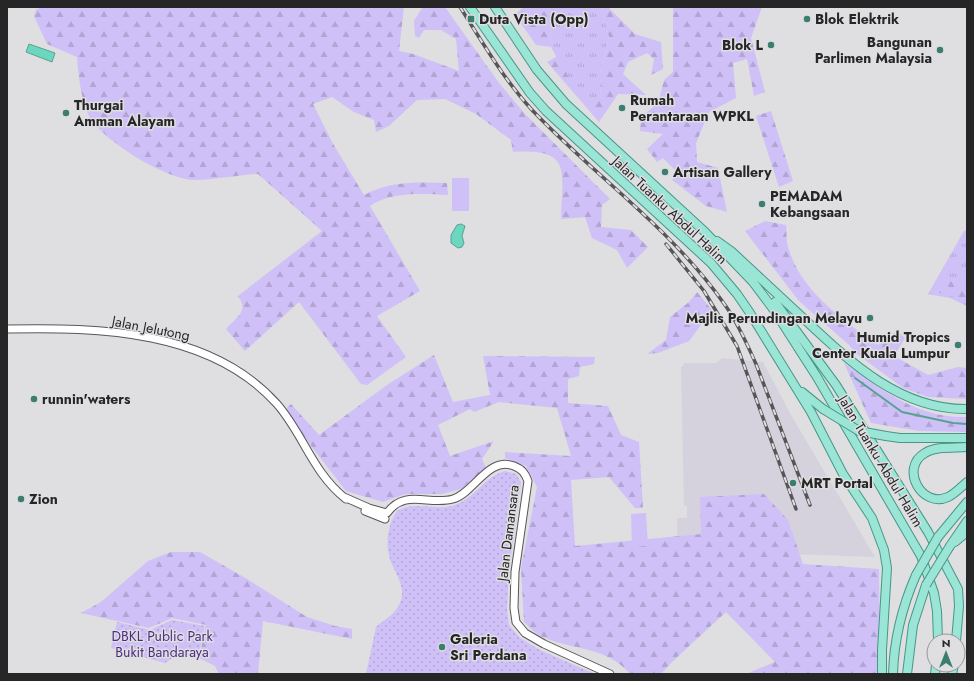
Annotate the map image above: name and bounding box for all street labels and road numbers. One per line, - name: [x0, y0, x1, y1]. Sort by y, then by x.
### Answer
- street label: Jalan Tuanku Abdul Halim: [607, 150, 732, 269]
- street label: Jalan Jelutong: [108, 310, 192, 345]
- street label: Jalan Tuanku Abdul Halim: [833, 390, 928, 531]
- street label: Jalan Damansara: [492, 484, 524, 584]

